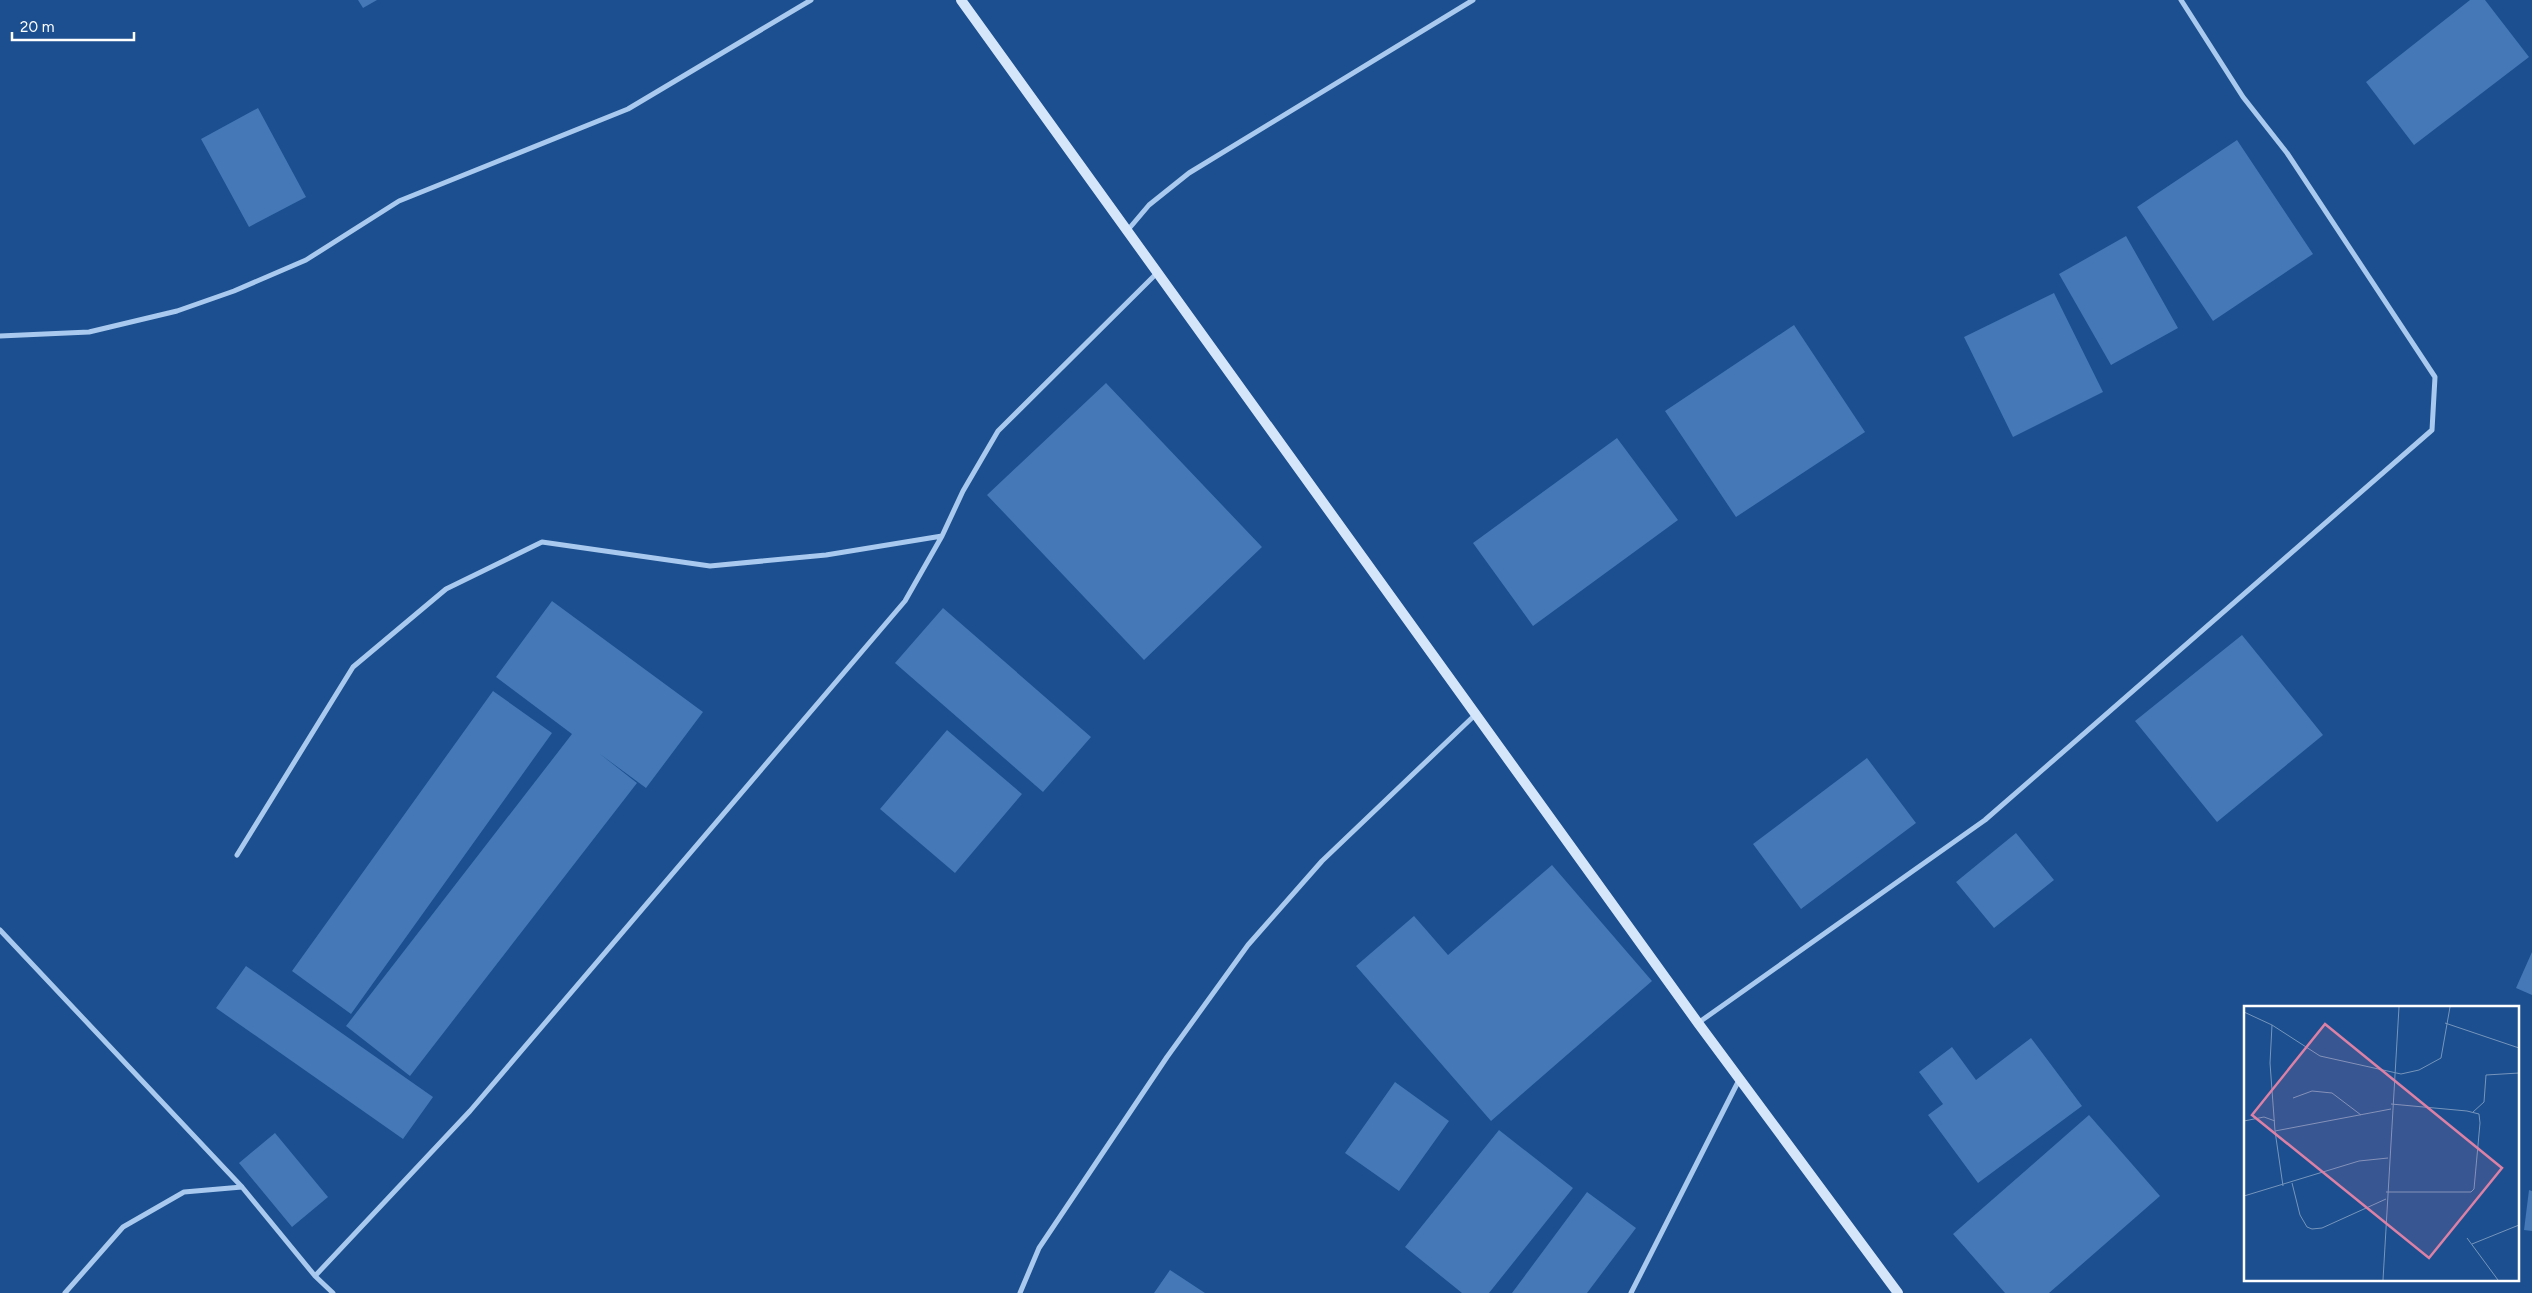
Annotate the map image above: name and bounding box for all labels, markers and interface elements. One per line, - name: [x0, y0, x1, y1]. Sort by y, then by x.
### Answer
- scale bar: [12, 10, 135, 42]
- text: 20 m: [20, 18, 54, 36]
- inset map: [2244, 1006, 2520, 1280]

